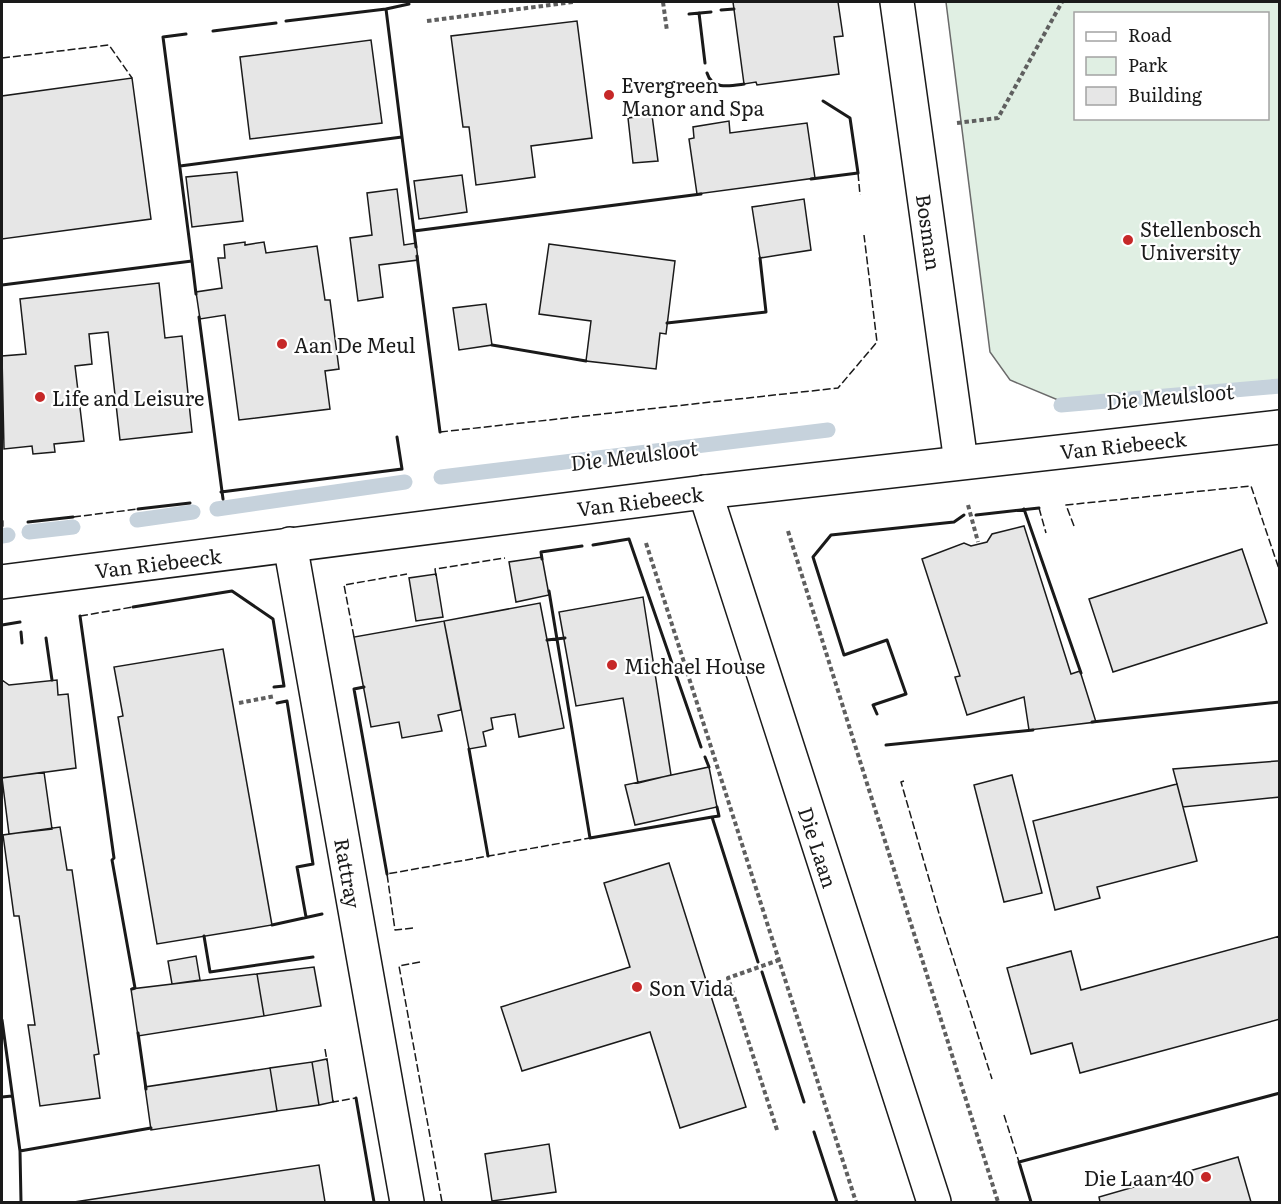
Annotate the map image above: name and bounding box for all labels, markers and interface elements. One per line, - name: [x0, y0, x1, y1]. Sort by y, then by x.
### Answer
- legend: [1074, 12, 1269, 120]
- text: Road: [1128, 21, 1172, 48]
- text: Park: [1128, 51, 1169, 78]
- place label: Evergreen Manor and Spa: [621, 69, 765, 122]
- text: Building: [1128, 81, 1203, 108]
- marker: Evergreen Manor and Spa: [602, 88, 616, 102]
- street label: Bosman: [910, 192, 950, 272]
- place label: Stellenbosch University: [1140, 213, 1262, 266]
- marker: Stellenbosch University: [1121, 233, 1135, 247]
- place label: Aan De Meul: [294, 329, 416, 359]
- marker: Aan De Meul: [275, 337, 289, 351]
- water label: Die Meulsloot: [1105, 374, 1236, 416]
- place label: Life and Leisure: [52, 382, 204, 412]
- marker: Life and Leisure: [33, 390, 47, 404]
- street label: Van Riebeeck: [1058, 422, 1189, 466]
- water label: Die Meulsloot: [568, 431, 700, 477]
- street label: Van Riebeeck: [575, 477, 706, 523]
- street label: Van Riebeeck: [93, 539, 224, 585]
- place label: Michael House: [624, 650, 765, 680]
- marker: Michael House: [605, 658, 619, 672]
- street label: Die Laan: [792, 803, 846, 891]
- street label: Rattray: [328, 836, 370, 911]
- place label: Son Vida: [649, 972, 734, 1002]
- marker: Son Vida: [630, 980, 644, 994]
- place label: Die Laan 40: [1084, 1162, 1194, 1192]
- marker: Die Laan 40: [1199, 1170, 1213, 1184]

